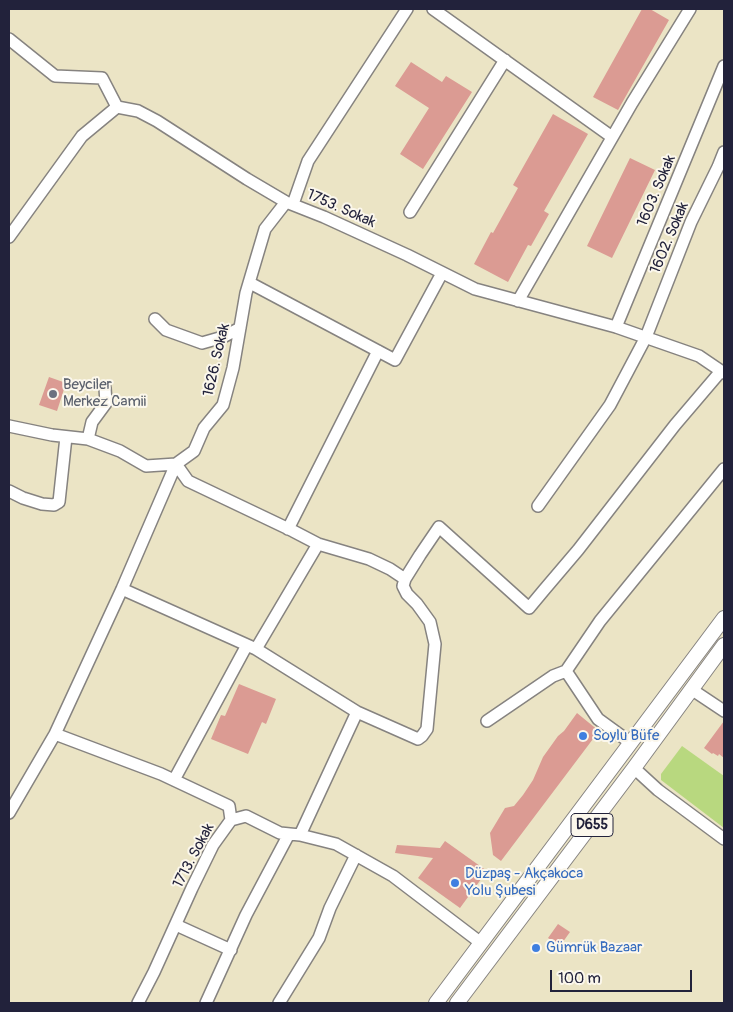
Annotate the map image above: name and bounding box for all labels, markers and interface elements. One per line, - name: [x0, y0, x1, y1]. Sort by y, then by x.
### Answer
- street label: 1603. Sokak: [634, 152, 680, 230]
- street label: 1753. Sokak: [304, 186, 378, 232]
- street label: 1602. Sokak: [647, 199, 693, 277]
- street label: 1626. Sokak: [200, 322, 234, 398]
- place label: Beyciler Merkez Camii: [63, 376, 146, 411]
- marker: Beyciler Merkez Camii: [47, 388, 59, 400]
- place label: Soylu Büfe: [593, 727, 659, 745]
- marker: Soylu Büfe: [577, 730, 589, 742]
- road number: D655: [571, 814, 613, 836]
- street label: 1713. Sokak: [169, 820, 219, 892]
- place label: Düzpaş - Akçakoca Yolu Şubesi: [465, 865, 583, 900]
- marker: Düzpaş - Akçakoca Yolu Şubesi: [449, 877, 461, 889]
- place label: Gümrük Bazaar: [546, 939, 642, 957]
- marker: Gümrük Bazaar: [530, 942, 542, 954]
- scale bar: [553, 960, 696, 992]
- text: 100 m: [558, 969, 601, 988]

